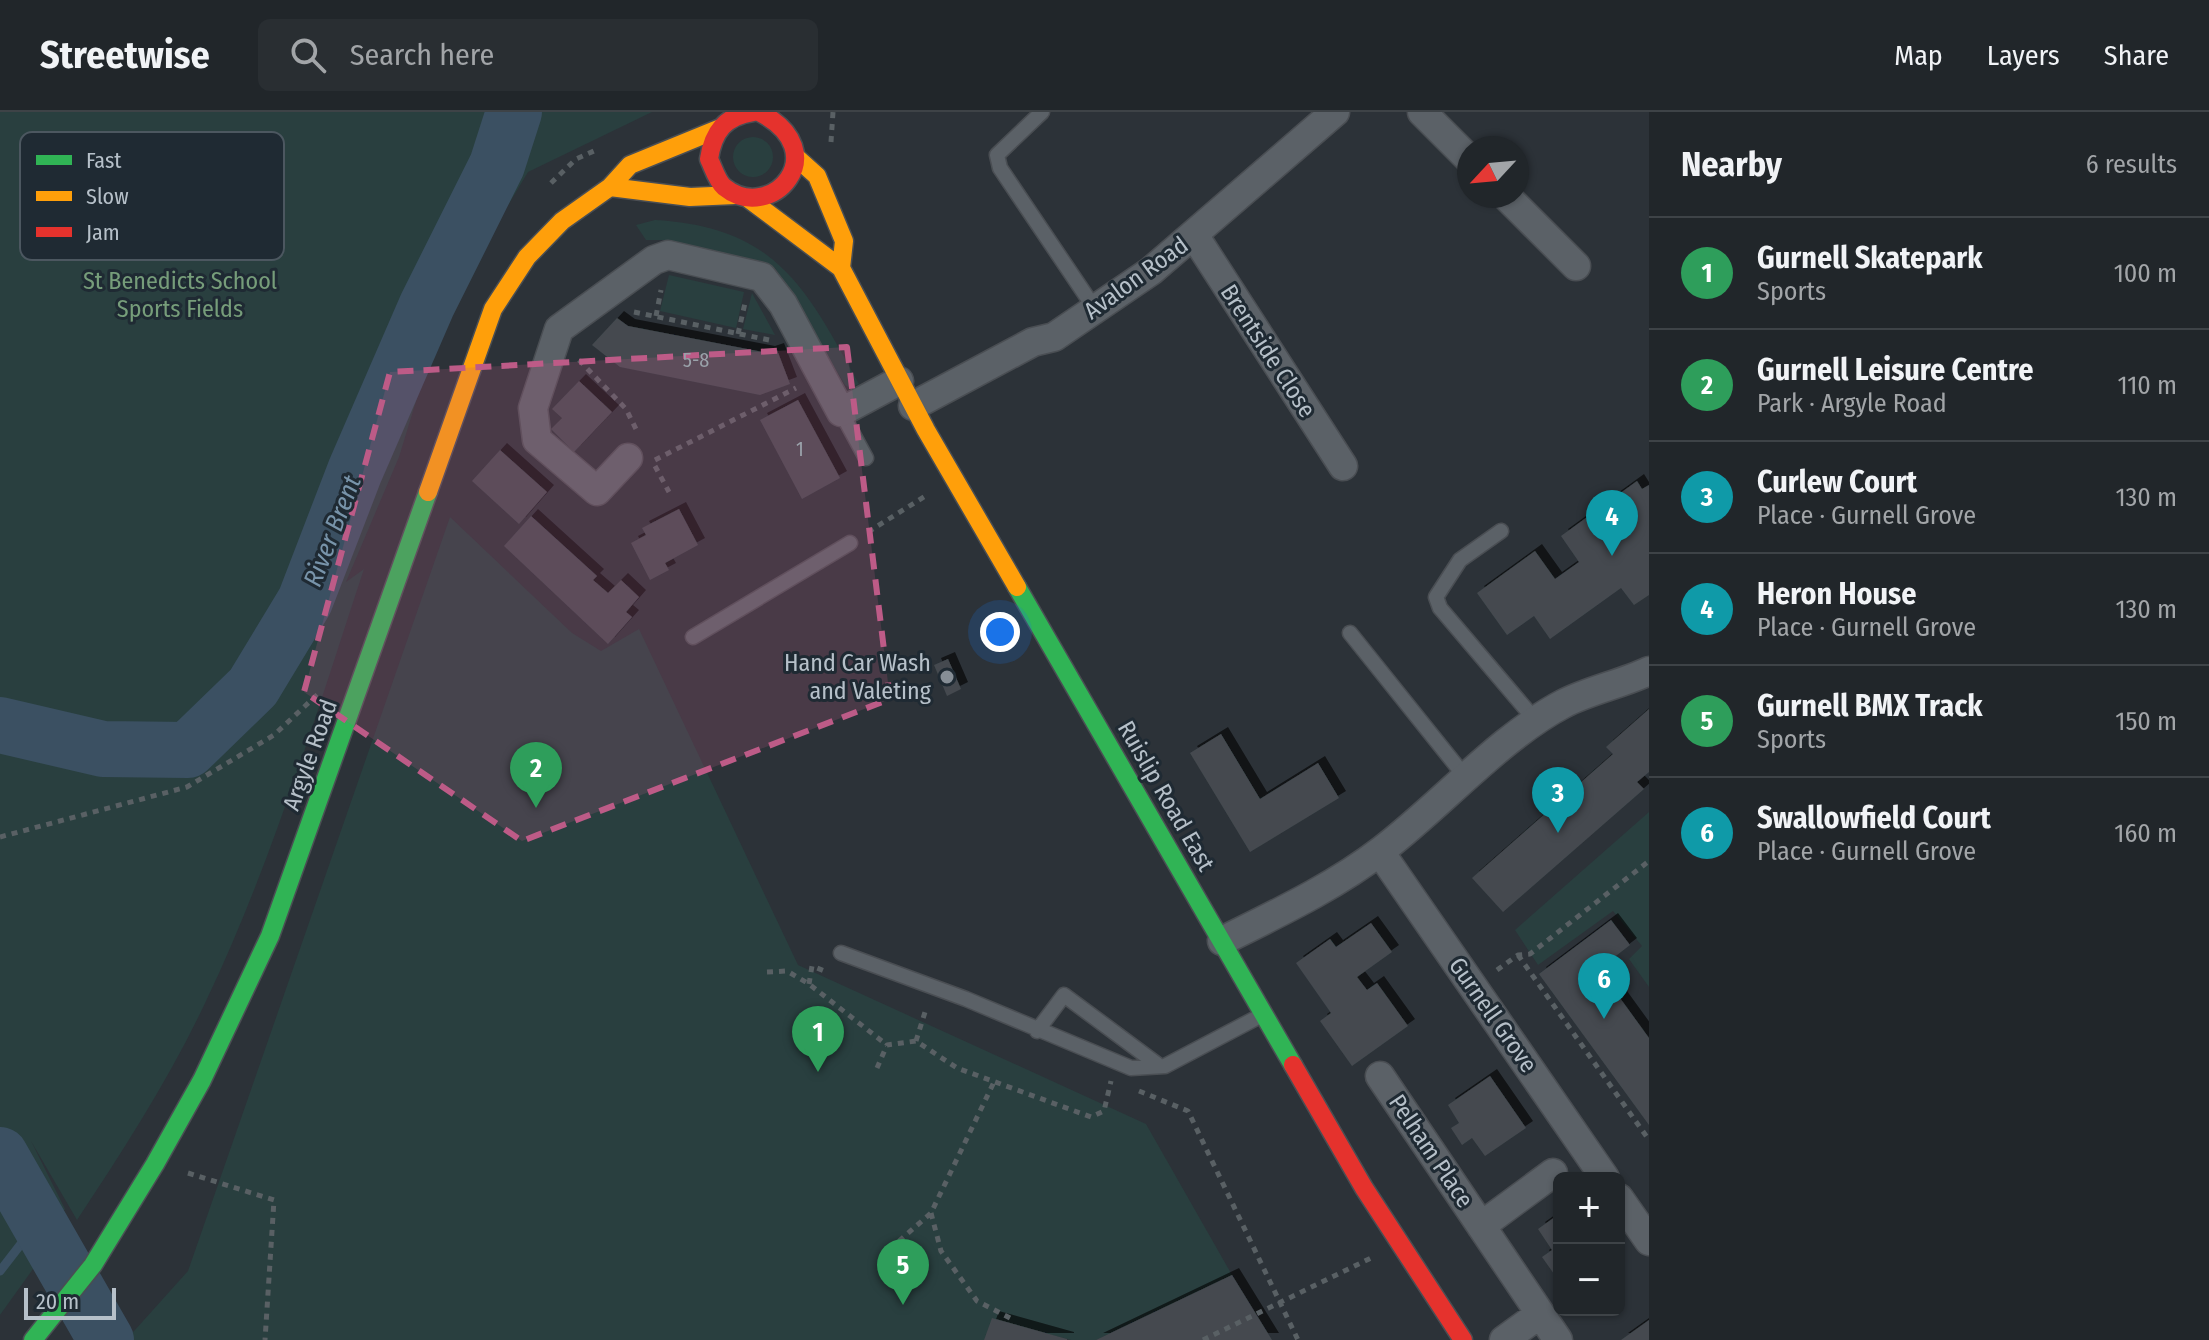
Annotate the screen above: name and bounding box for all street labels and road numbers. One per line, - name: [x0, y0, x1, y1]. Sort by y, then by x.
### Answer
- street label: Avalon Road: [1079, 231, 1193, 325]
- street label: Brentside Close: [1215, 279, 1321, 423]
- street label: Argyle Road: [277, 696, 343, 814]
- street label: Ruislip Road East: [1112, 716, 1220, 876]
- street label: Gurnell Grove: [1443, 952, 1543, 1078]
- street label: Pelham Place: [1383, 1089, 1479, 1213]

